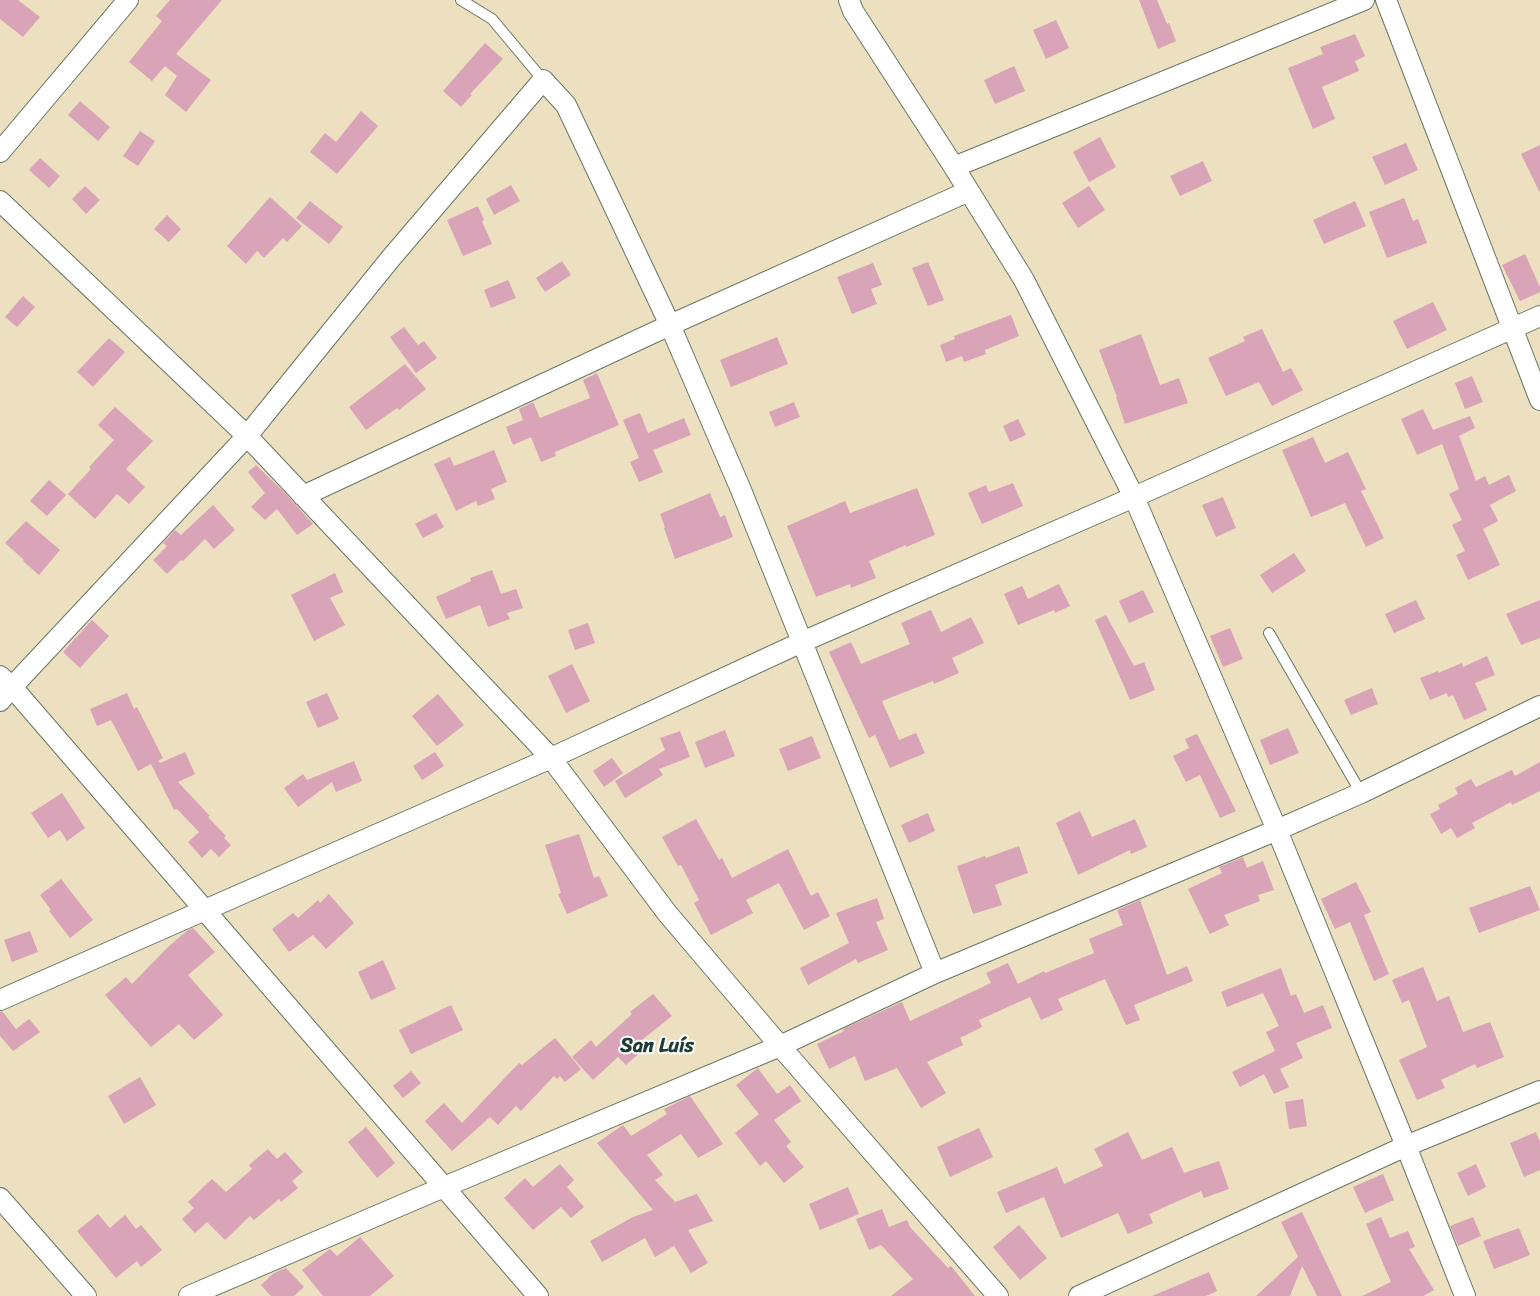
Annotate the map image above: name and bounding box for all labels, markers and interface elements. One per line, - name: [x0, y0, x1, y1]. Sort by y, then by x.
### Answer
- district label: San Luís: [620, 1035, 694, 1059]

